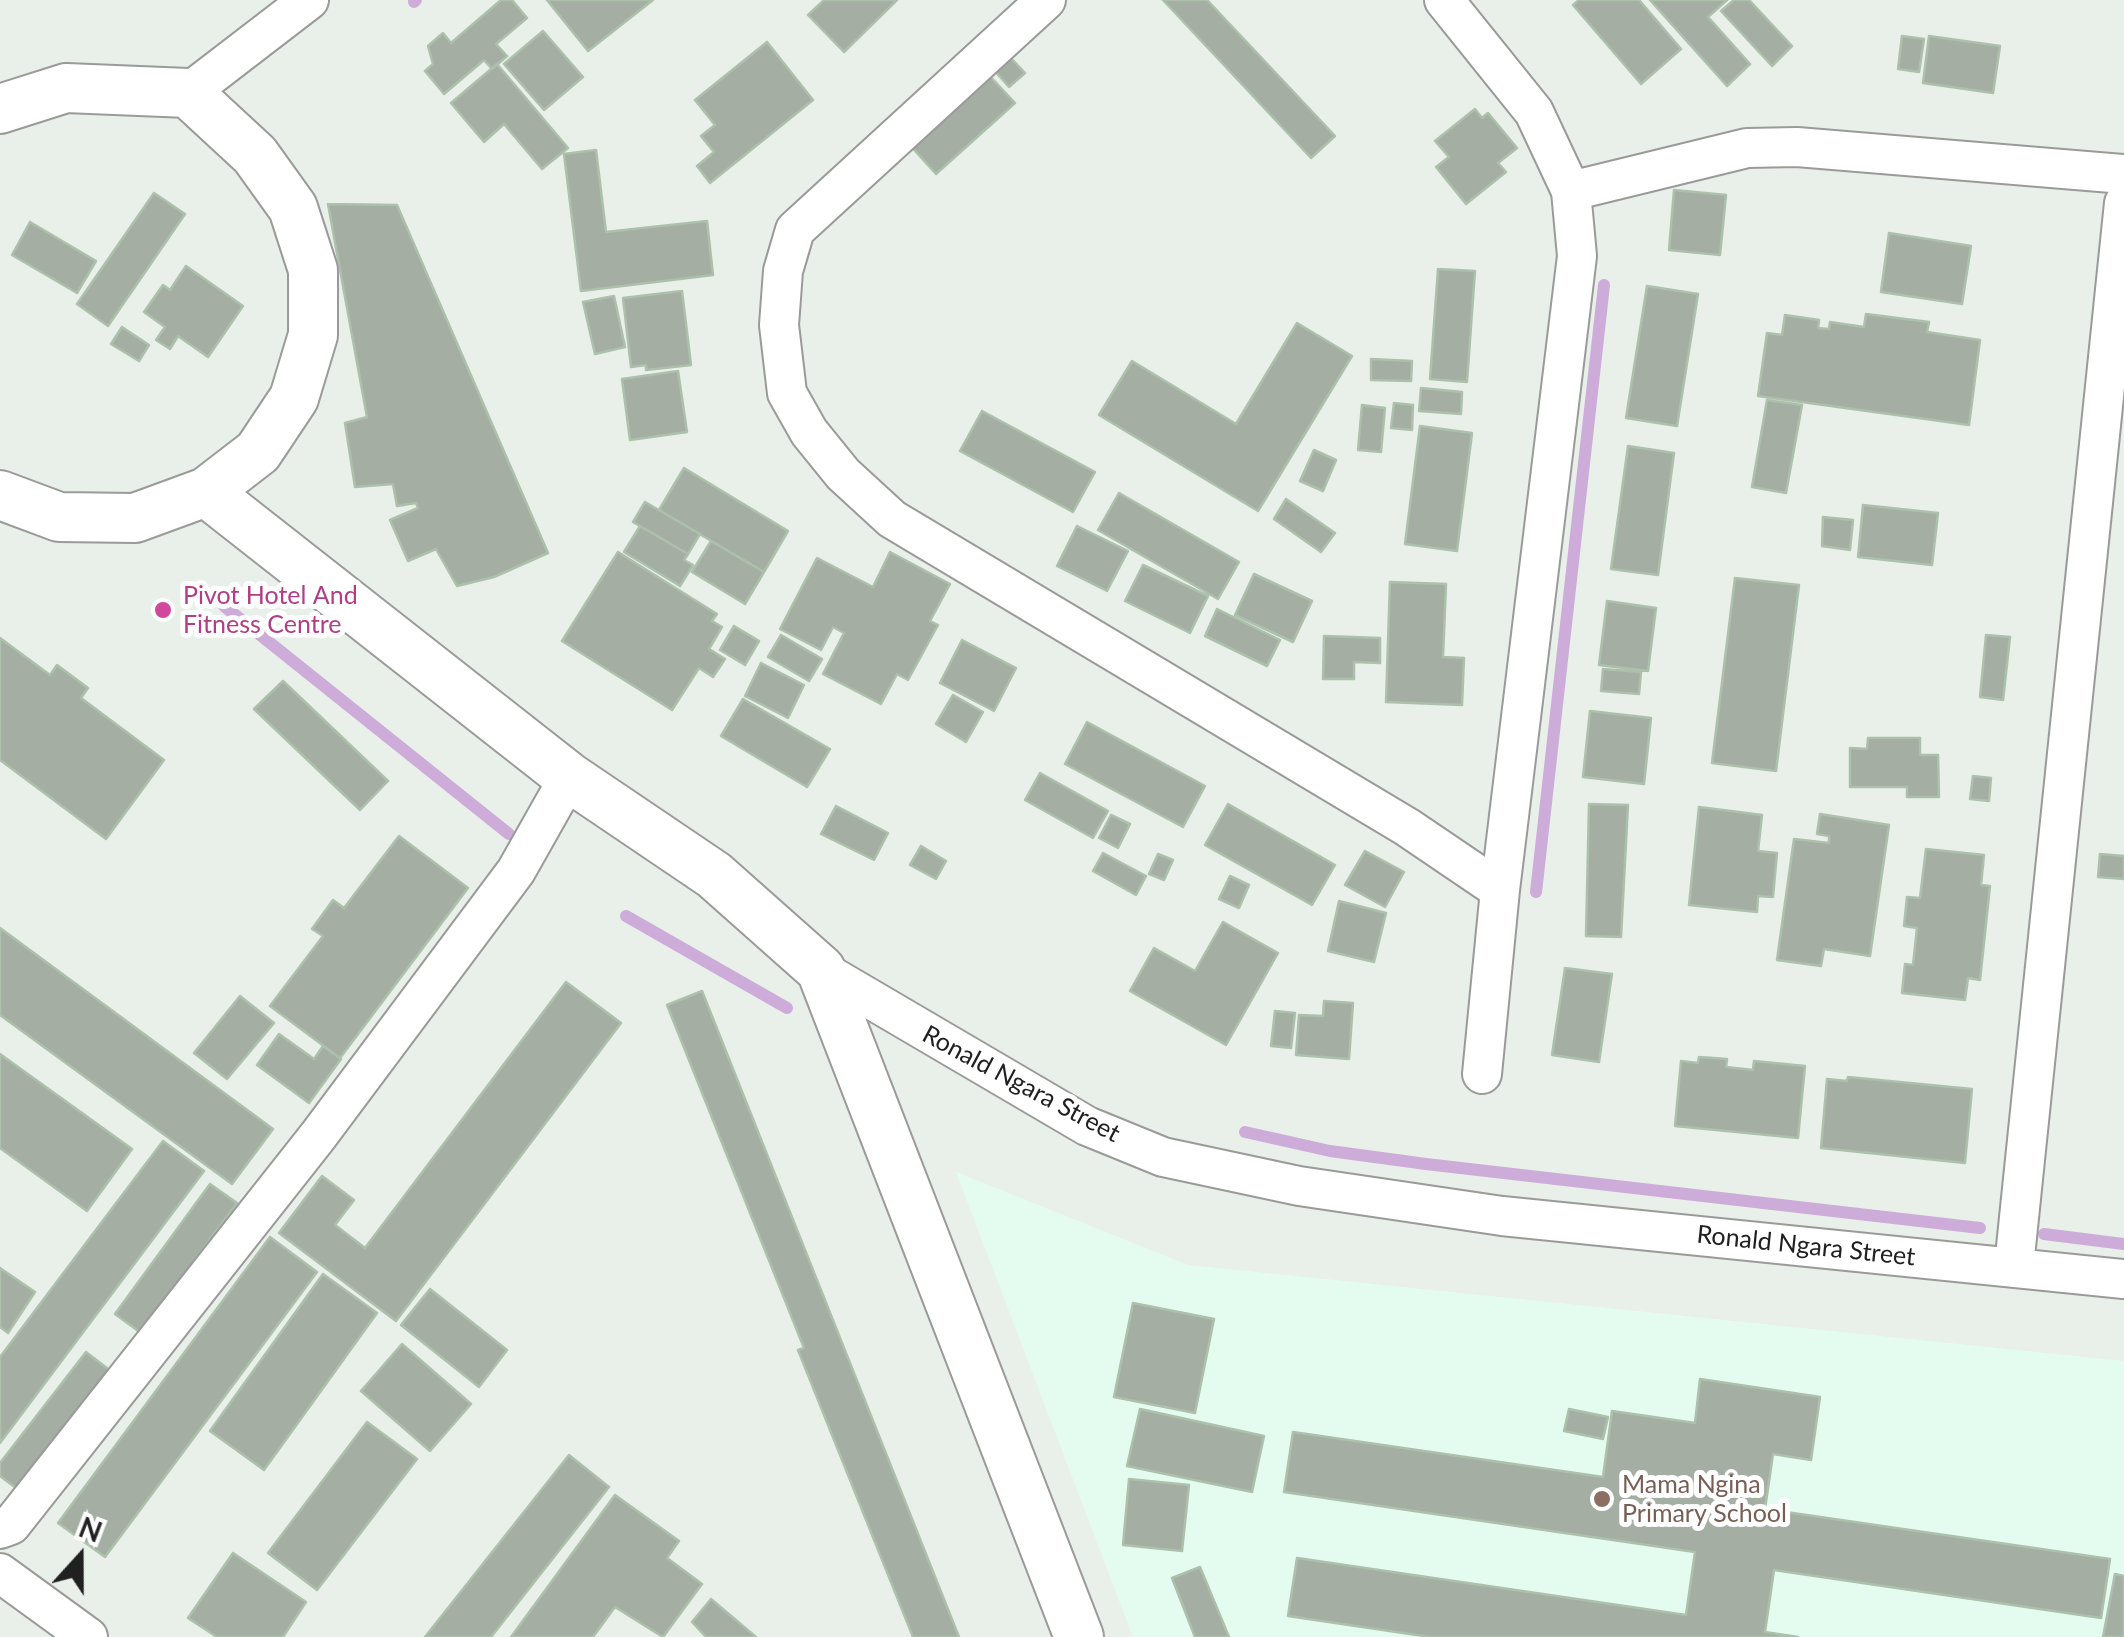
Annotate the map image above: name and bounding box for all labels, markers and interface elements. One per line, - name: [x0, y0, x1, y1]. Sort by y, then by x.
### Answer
- place label: Pivot Hotel And Fitness Centre: [183, 581, 358, 640]
- marker: Pivot Hotel And Fitness Centre: [152, 599, 174, 621]
- street label: Ronald Ngara Street: [917, 1019, 1125, 1149]
- street label: Ronald Ngara Street: [1695, 1220, 1917, 1272]
- place label: Mama Ngina Primary School: [1622, 1470, 1787, 1529]
- marker: Mama Ngina Primary School: [1591, 1488, 1613, 1510]
- north arrow: [30, 1507, 130, 1607]
- text: N: [75, 1509, 107, 1549]

